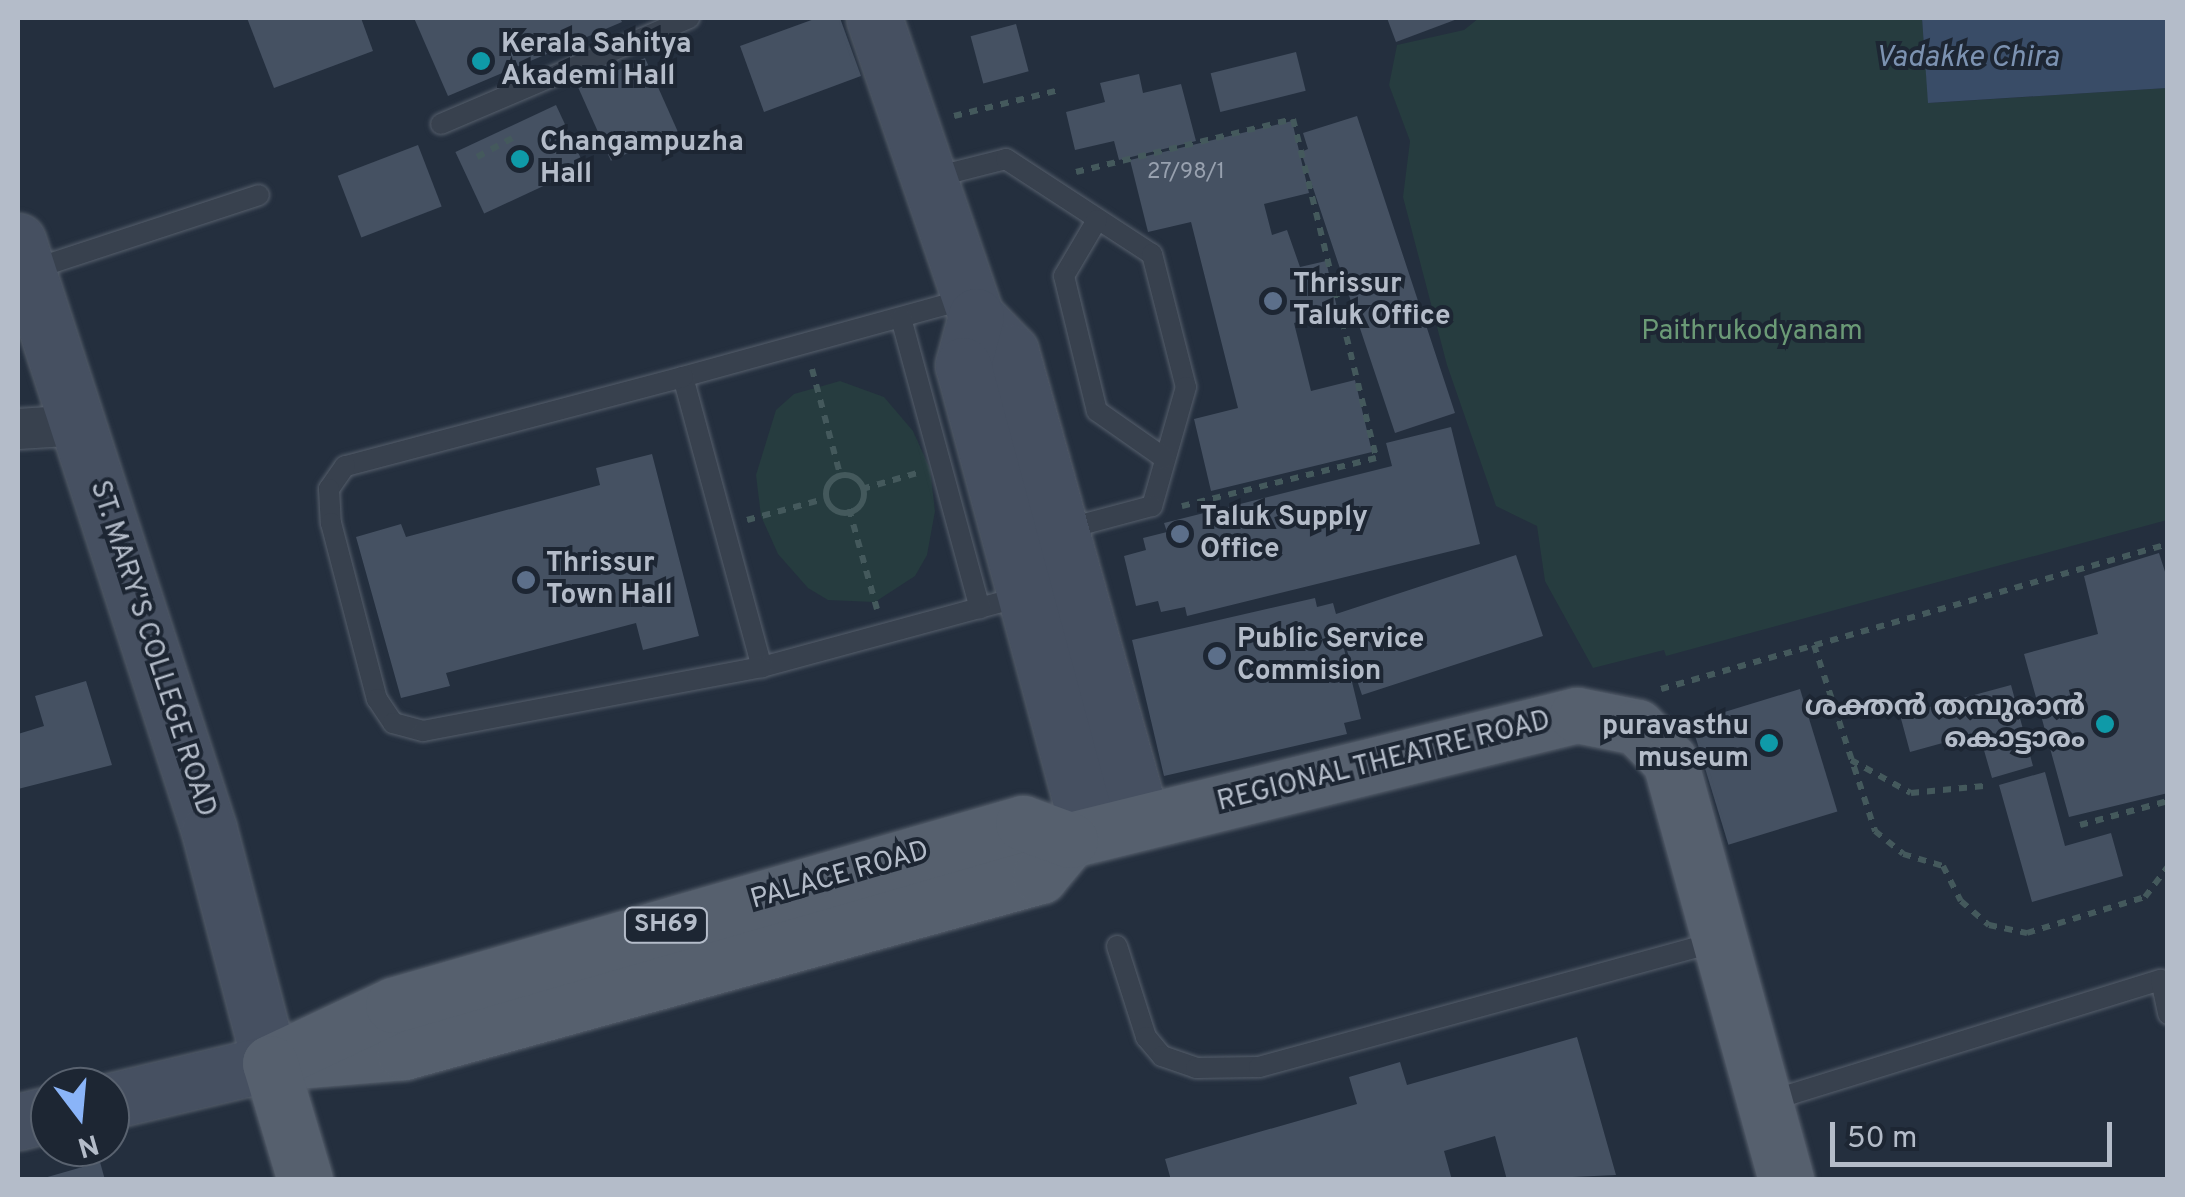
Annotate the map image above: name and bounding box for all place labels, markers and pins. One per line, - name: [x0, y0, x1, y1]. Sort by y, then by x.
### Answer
- place label: Kerala Sahitya Akademi Hall: [501, 28, 692, 94]
- marker: Kerala Sahitya Akademi Hall: [470, 50, 492, 72]
- place label: Changampuzha Hall: [540, 126, 744, 192]
- marker: Changampuzha Hall: [509, 148, 531, 170]
- place label: Thrissur Taluk Office: [1293, 268, 1450, 334]
- marker: Thrissur Taluk Office: [1262, 290, 1284, 312]
- place label: Taluk Supply Office: [1200, 501, 1368, 567]
- marker: Taluk Supply Office: [1169, 523, 1191, 545]
- place label: Thrissur Town Hall: [546, 547, 673, 613]
- marker: Thrissur Town Hall: [515, 569, 537, 591]
- place label: Public Service Commision: [1237, 623, 1424, 689]
- marker: Public Service Commision: [1206, 645, 1228, 667]
- place label: ശക്തൻ തമ്പുരാൻ കൊട്ടാരം: [1805, 691, 2085, 757]
- place label: puravasthu museum: [1602, 710, 1749, 776]
- marker: ശക്തൻ തമ്പുരാൻ കൊട്ടാരം: [2094, 713, 2116, 735]
- marker: puravasthu museum: [1758, 732, 1780, 754]

